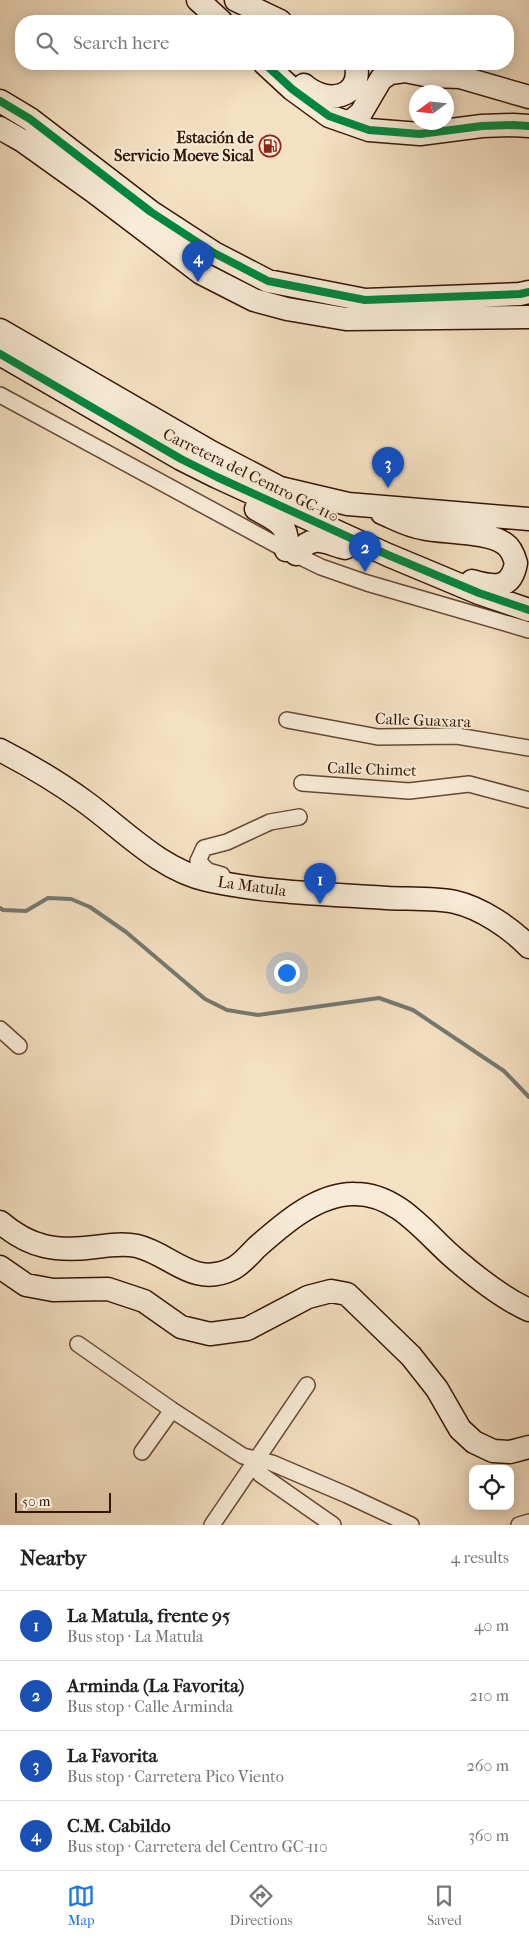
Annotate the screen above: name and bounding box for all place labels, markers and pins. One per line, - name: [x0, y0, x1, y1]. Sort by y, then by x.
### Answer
- place label: Estación de Servicio Moeve Sical: [114, 128, 255, 165]
- fuel station icon: Estación de Servicio Moeve Sical: [258, 134, 282, 158]
- pin: 4: [182, 241, 214, 282]
- pin: 3: [372, 447, 404, 488]
- pin: 2: [349, 531, 381, 572]
- pin: 1: [304, 863, 336, 904]

